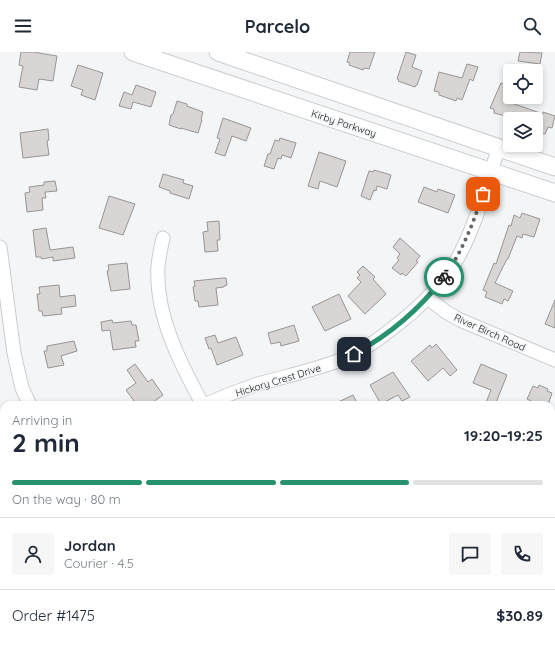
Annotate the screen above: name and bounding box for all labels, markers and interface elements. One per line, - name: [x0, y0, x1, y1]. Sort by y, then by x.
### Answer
- icon: menu: [12, 15, 34, 37]
- text: Parcelo: [245, 15, 310, 38]
- icon: search: [521, 15, 543, 37]
- map controls: [503, 64, 543, 152]
- button: locate: [503, 64, 543, 104]
- street label: Kirby Parkway: [310, 107, 378, 140]
- button: layers: [503, 112, 543, 152]
- pin: [466, 177, 500, 211]
- icon: bag: [472, 183, 494, 205]
- courier: [424, 257, 464, 297]
- icon: bike: [433, 266, 455, 288]
- street label: River Birch Road: [452, 311, 528, 354]
- pin: [337, 337, 371, 371]
- icon: home: [343, 343, 365, 365]
- street label: Hickory Crest Drive: [234, 361, 323, 400]
- text: Arriving in: [12, 412, 72, 428]
- text: 2 min: [12, 426, 80, 459]
- text: 19:20–19:25: [464, 426, 543, 445]
- text: On the way · 80 m: [12, 491, 121, 507]
- button: person: [12, 533, 54, 575]
- button: chat: [449, 533, 491, 575]
- button: phone: [501, 533, 543, 575]
- text: Jordan: [64, 536, 116, 555]
- text: Courier · 4.5: [64, 555, 134, 571]
- text: Order #1475: [12, 606, 95, 625]
- text: $30.89: [496, 606, 543, 625]

